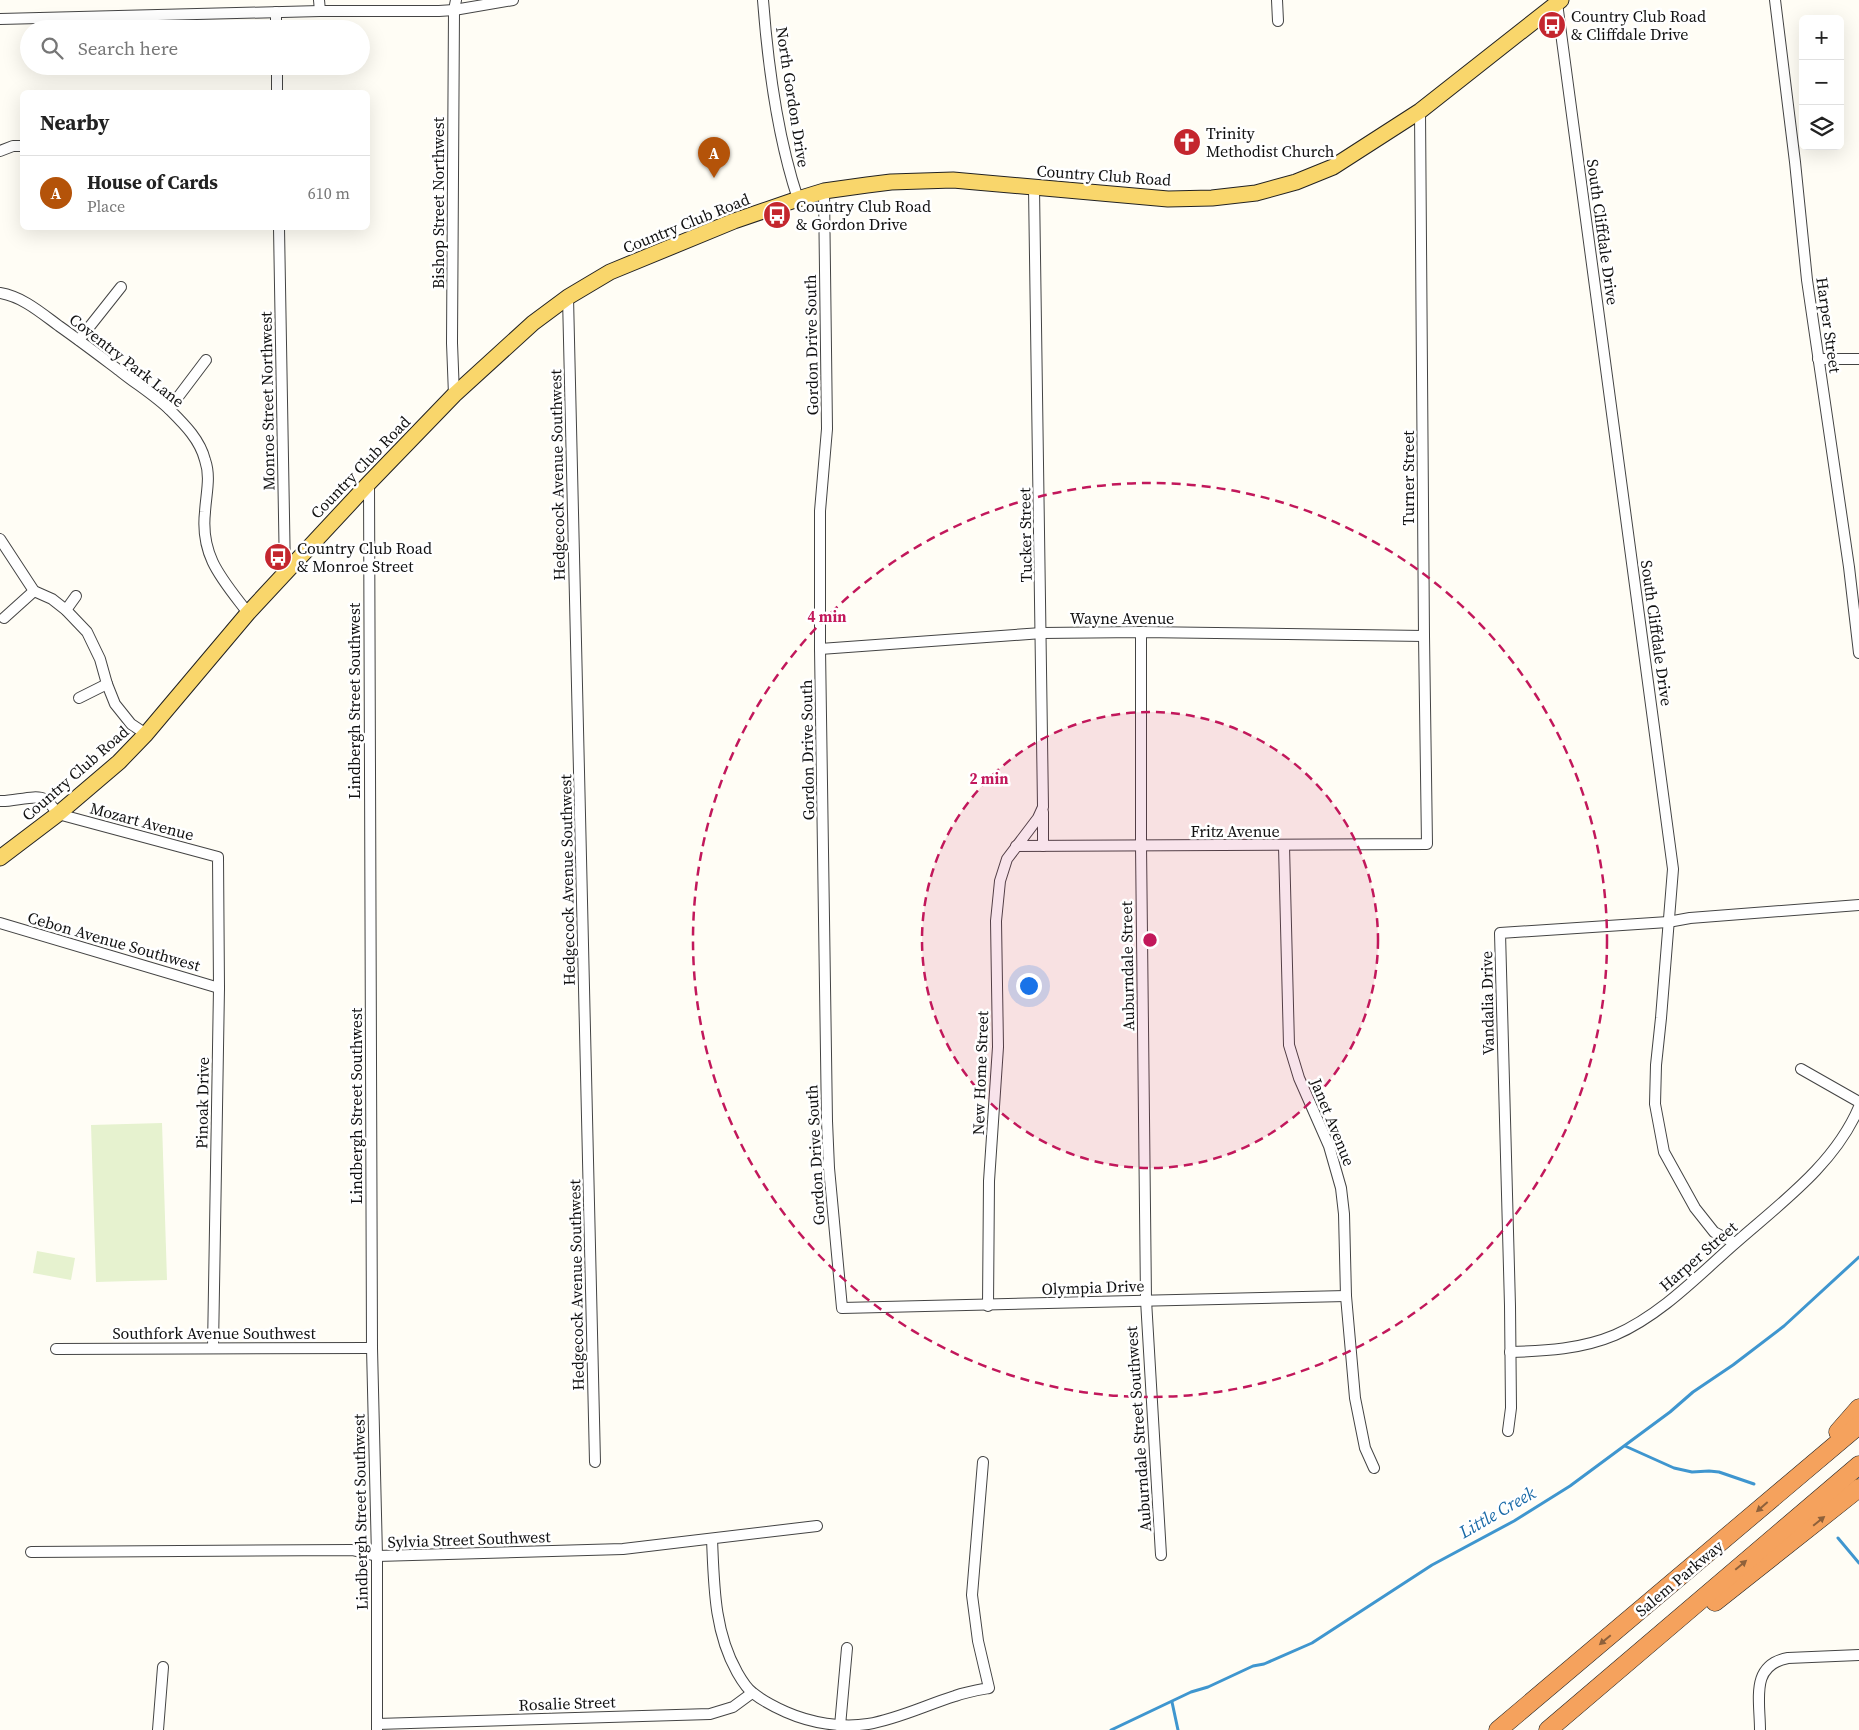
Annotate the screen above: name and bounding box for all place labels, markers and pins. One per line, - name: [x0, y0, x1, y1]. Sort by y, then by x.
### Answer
- place label: Country Club Road & Cliffdale Drive: [1571, 5, 1706, 45]
- bus stop icon: Country Club Road & Cliffdale Drive: [1537, 10, 1567, 40]
- place label: Trinity Methodist Church: [1206, 122, 1335, 162]
- church icon: Trinity Methodist Church: [1172, 127, 1202, 157]
- pin: A: [698, 137, 730, 178]
- place label: Country Club Road & Gordon Drive: [796, 195, 931, 235]
- bus stop icon: Country Club Road & Gordon Drive: [762, 200, 792, 230]
- place label: Country Club Road & Monroe Street: [297, 537, 432, 577]
- bus stop icon: Country Club Road & Monroe Street: [263, 542, 293, 572]
- centre of rings: [1141, 931, 1159, 949]

